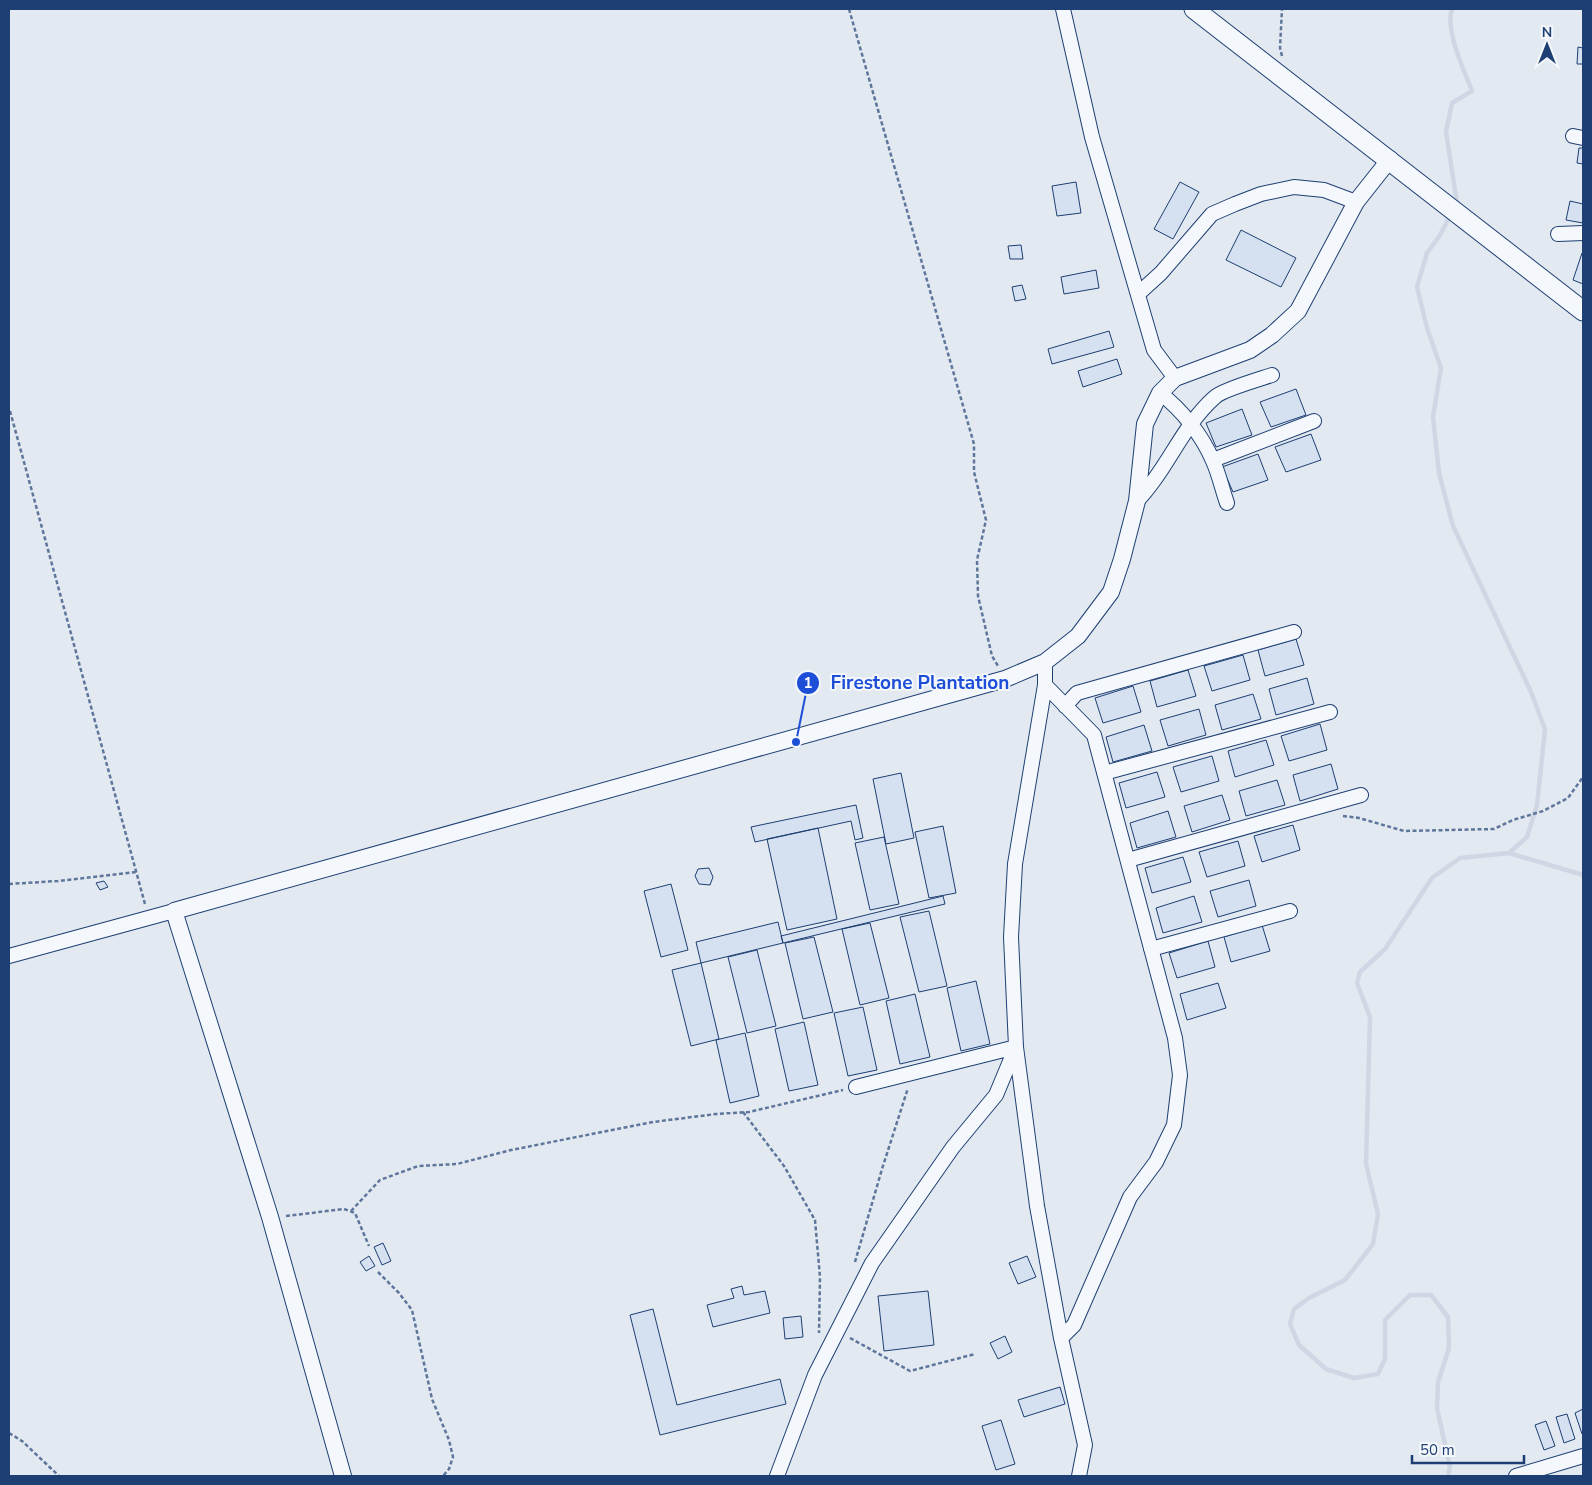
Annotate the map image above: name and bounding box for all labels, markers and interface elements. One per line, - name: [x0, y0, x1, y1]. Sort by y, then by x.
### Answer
- north arrow: [1522, 20, 1572, 70]
- text: N: [1542, 23, 1552, 42]
- callout: Firestone Plantation: [796, 666, 1020, 700]
- text: Firestone Plantation: [831, 670, 1009, 696]
- text: 1: [803, 673, 813, 693]
- scale bar: [1412, 1432, 1524, 1464]
- text: 50 m: [1420, 1440, 1455, 1460]

